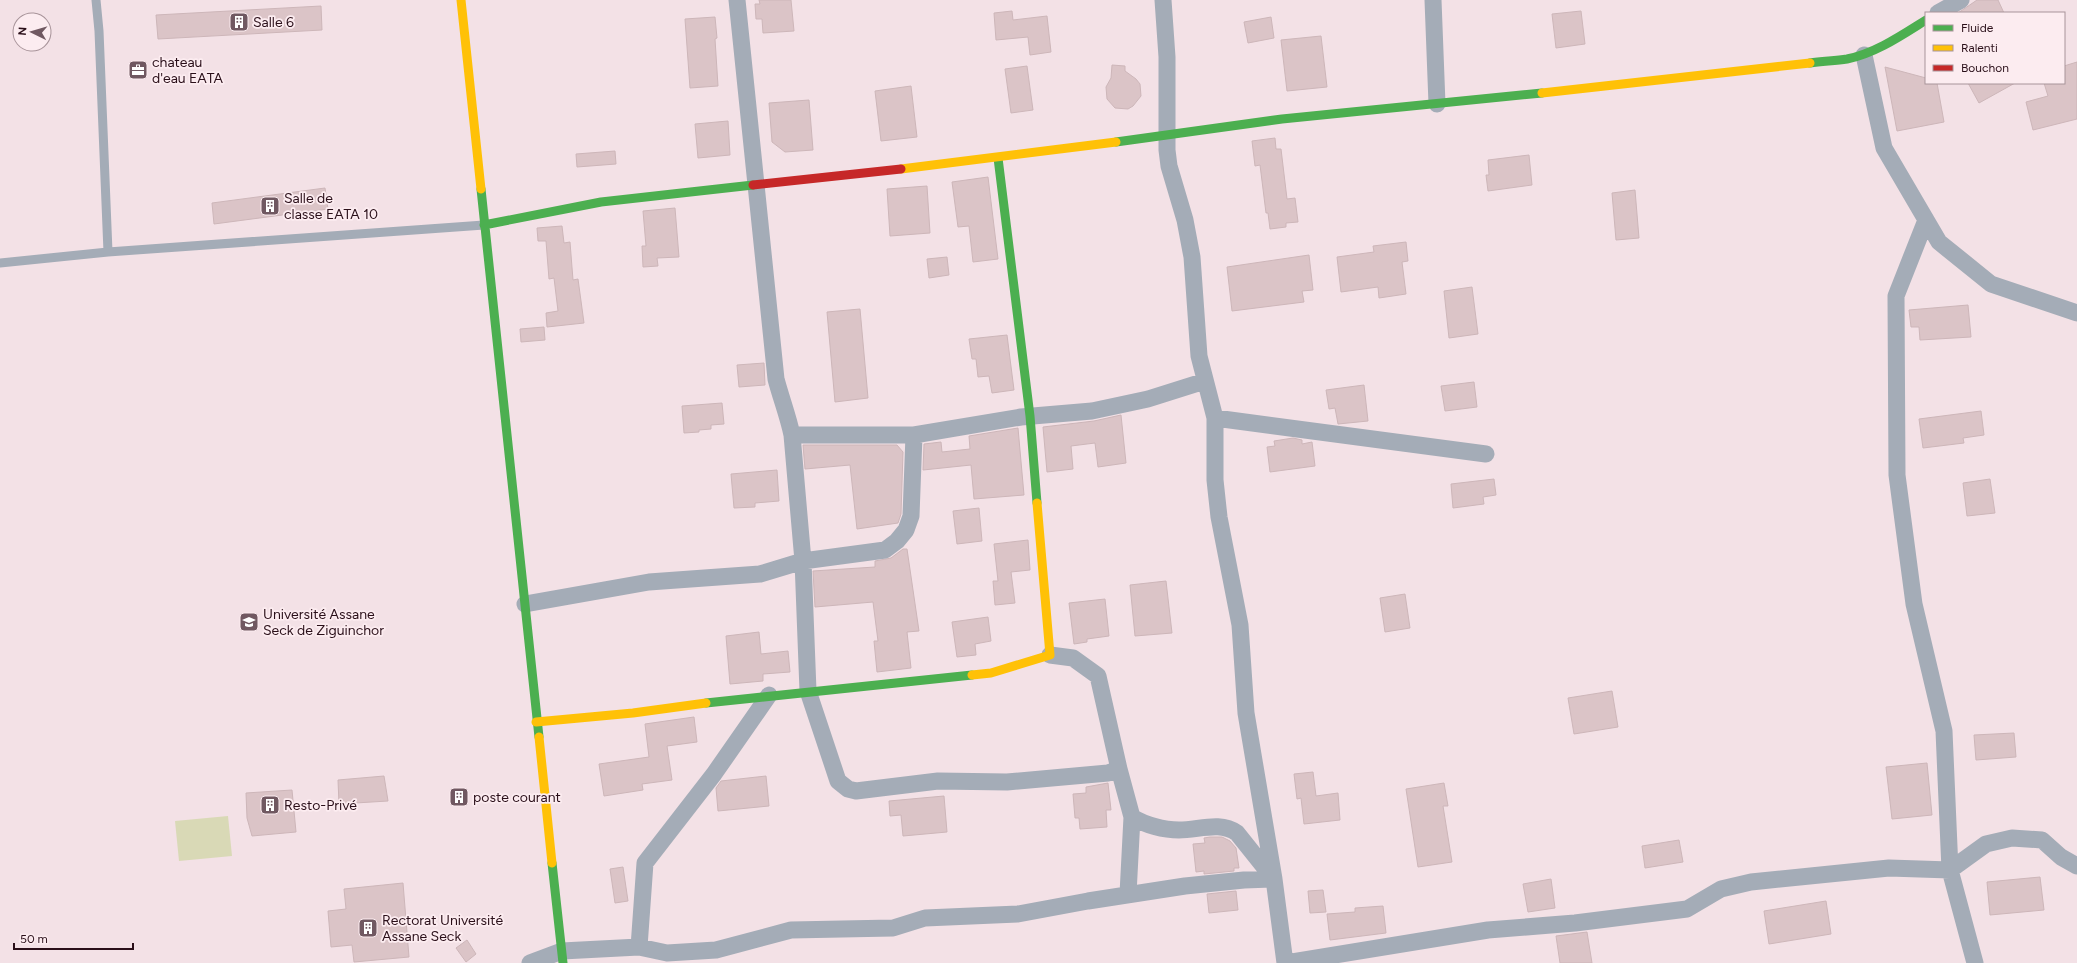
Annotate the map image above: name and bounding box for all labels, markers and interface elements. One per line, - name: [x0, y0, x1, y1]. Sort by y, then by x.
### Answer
- building icon: Salle 6: [228, 11, 250, 33]
- north arrow: [12, 12, 52, 52]
- legend: [1925, 12, 2065, 84]
- place label: Salle 6: [253, 14, 294, 31]
- text: Fluide: [1961, 21, 1994, 35]
- text: N: [16, 26, 29, 36]
- text: Ralenti: [1961, 41, 1998, 55]
- place label: chateau d'eau EATA: [152, 54, 223, 87]
- office icon: chateau d'eau EATA: [127, 59, 149, 81]
- text: Bouchon: [1961, 61, 2009, 75]
- place label: Salle de classe EATA 10: [284, 190, 378, 223]
- building icon: Salle de classe EATA 10: [259, 195, 281, 217]
- place label: Université Assane Seck de Ziguinchor: [263, 606, 384, 639]
- school or university icon: Université Assane Seck de Ziguinchor: [238, 611, 260, 633]
- building icon: poste courant: [448, 786, 470, 808]
- place label: poste courant: [473, 789, 561, 806]
- building icon: Resto-Privé: [259, 794, 281, 816]
- place label: Resto-Privé: [284, 797, 357, 814]
- place label: Rectorat Université Assane Seck: [382, 912, 503, 945]
- building icon: Rectorat Université Assane Seck: [357, 917, 379, 939]
- scale bar: [14, 925, 133, 951]
- text: 50 m: [20, 932, 48, 946]

